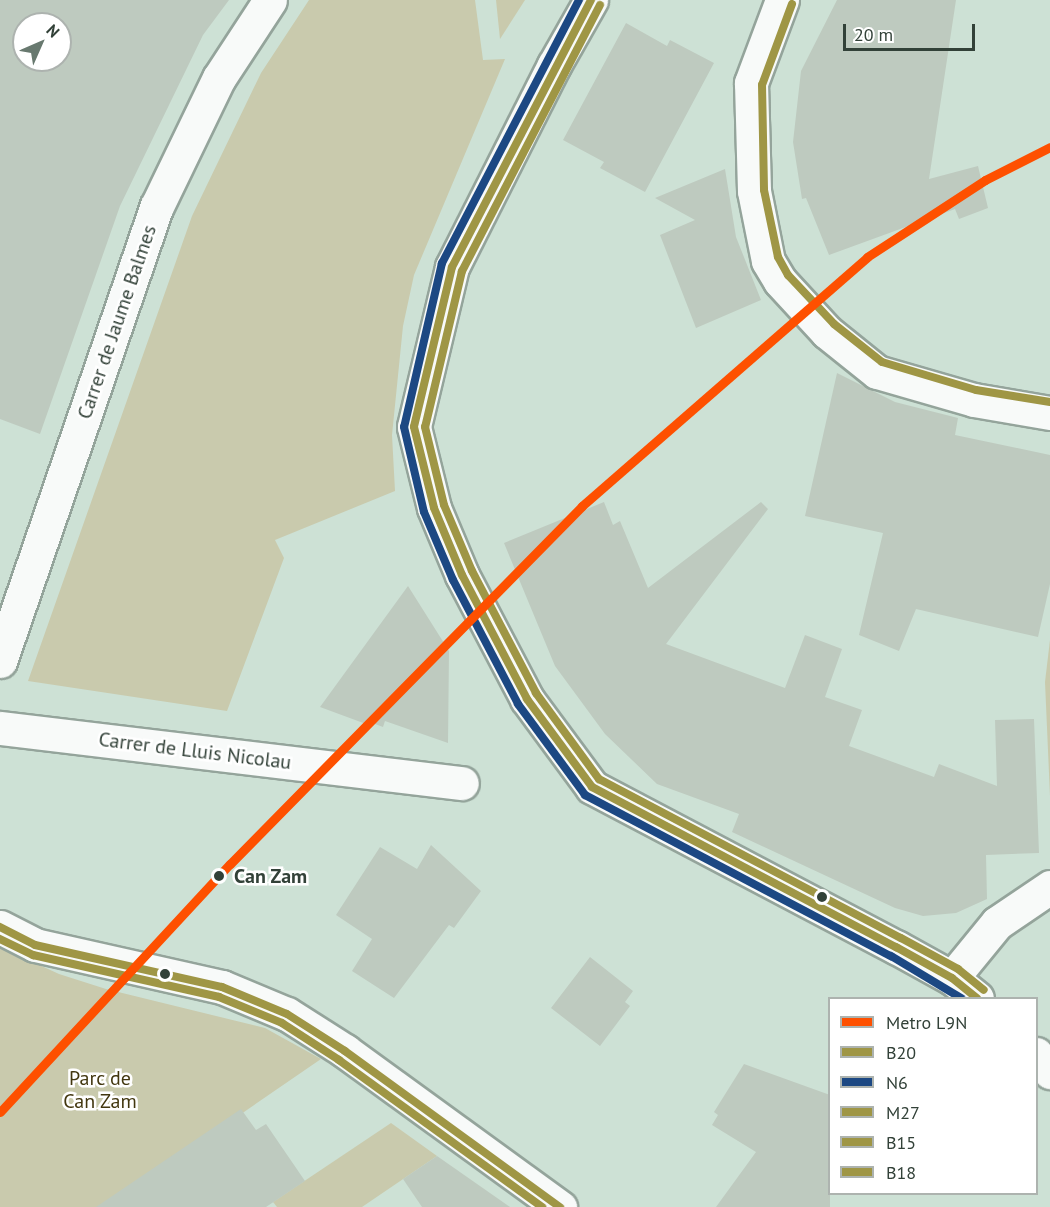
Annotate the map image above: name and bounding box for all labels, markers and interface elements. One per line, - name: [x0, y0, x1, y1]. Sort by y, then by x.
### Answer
- north arrow: [12, 12, 72, 72]
- scale bar: [846, 12, 978, 50]
- text: N: [43, 20, 64, 41]
- text: 20 m: [854, 23, 893, 46]
- street label: Carrer de Jaume Balmes: [72, 222, 162, 422]
- street label: Carrer de Lluis Nicolau: [97, 727, 293, 775]
- place label: Can Zam: [234, 864, 307, 888]
- marker: Can Zam: [209, 866, 229, 886]
- unlabelled marker: [816, 891, 828, 903]
- unlabelled marker: [159, 968, 171, 980]
- legend: [828, 997, 1038, 1195]
- text: Metro L9N: [886, 1011, 967, 1034]
- text: B20: [886, 1041, 916, 1064]
- park label: Parc de Can Zam: [63, 1067, 137, 1114]
- text: N6: [886, 1071, 908, 1094]
- text: M27: [886, 1101, 920, 1124]
- text: B15: [886, 1131, 916, 1154]
- text: B18: [886, 1161, 916, 1184]

